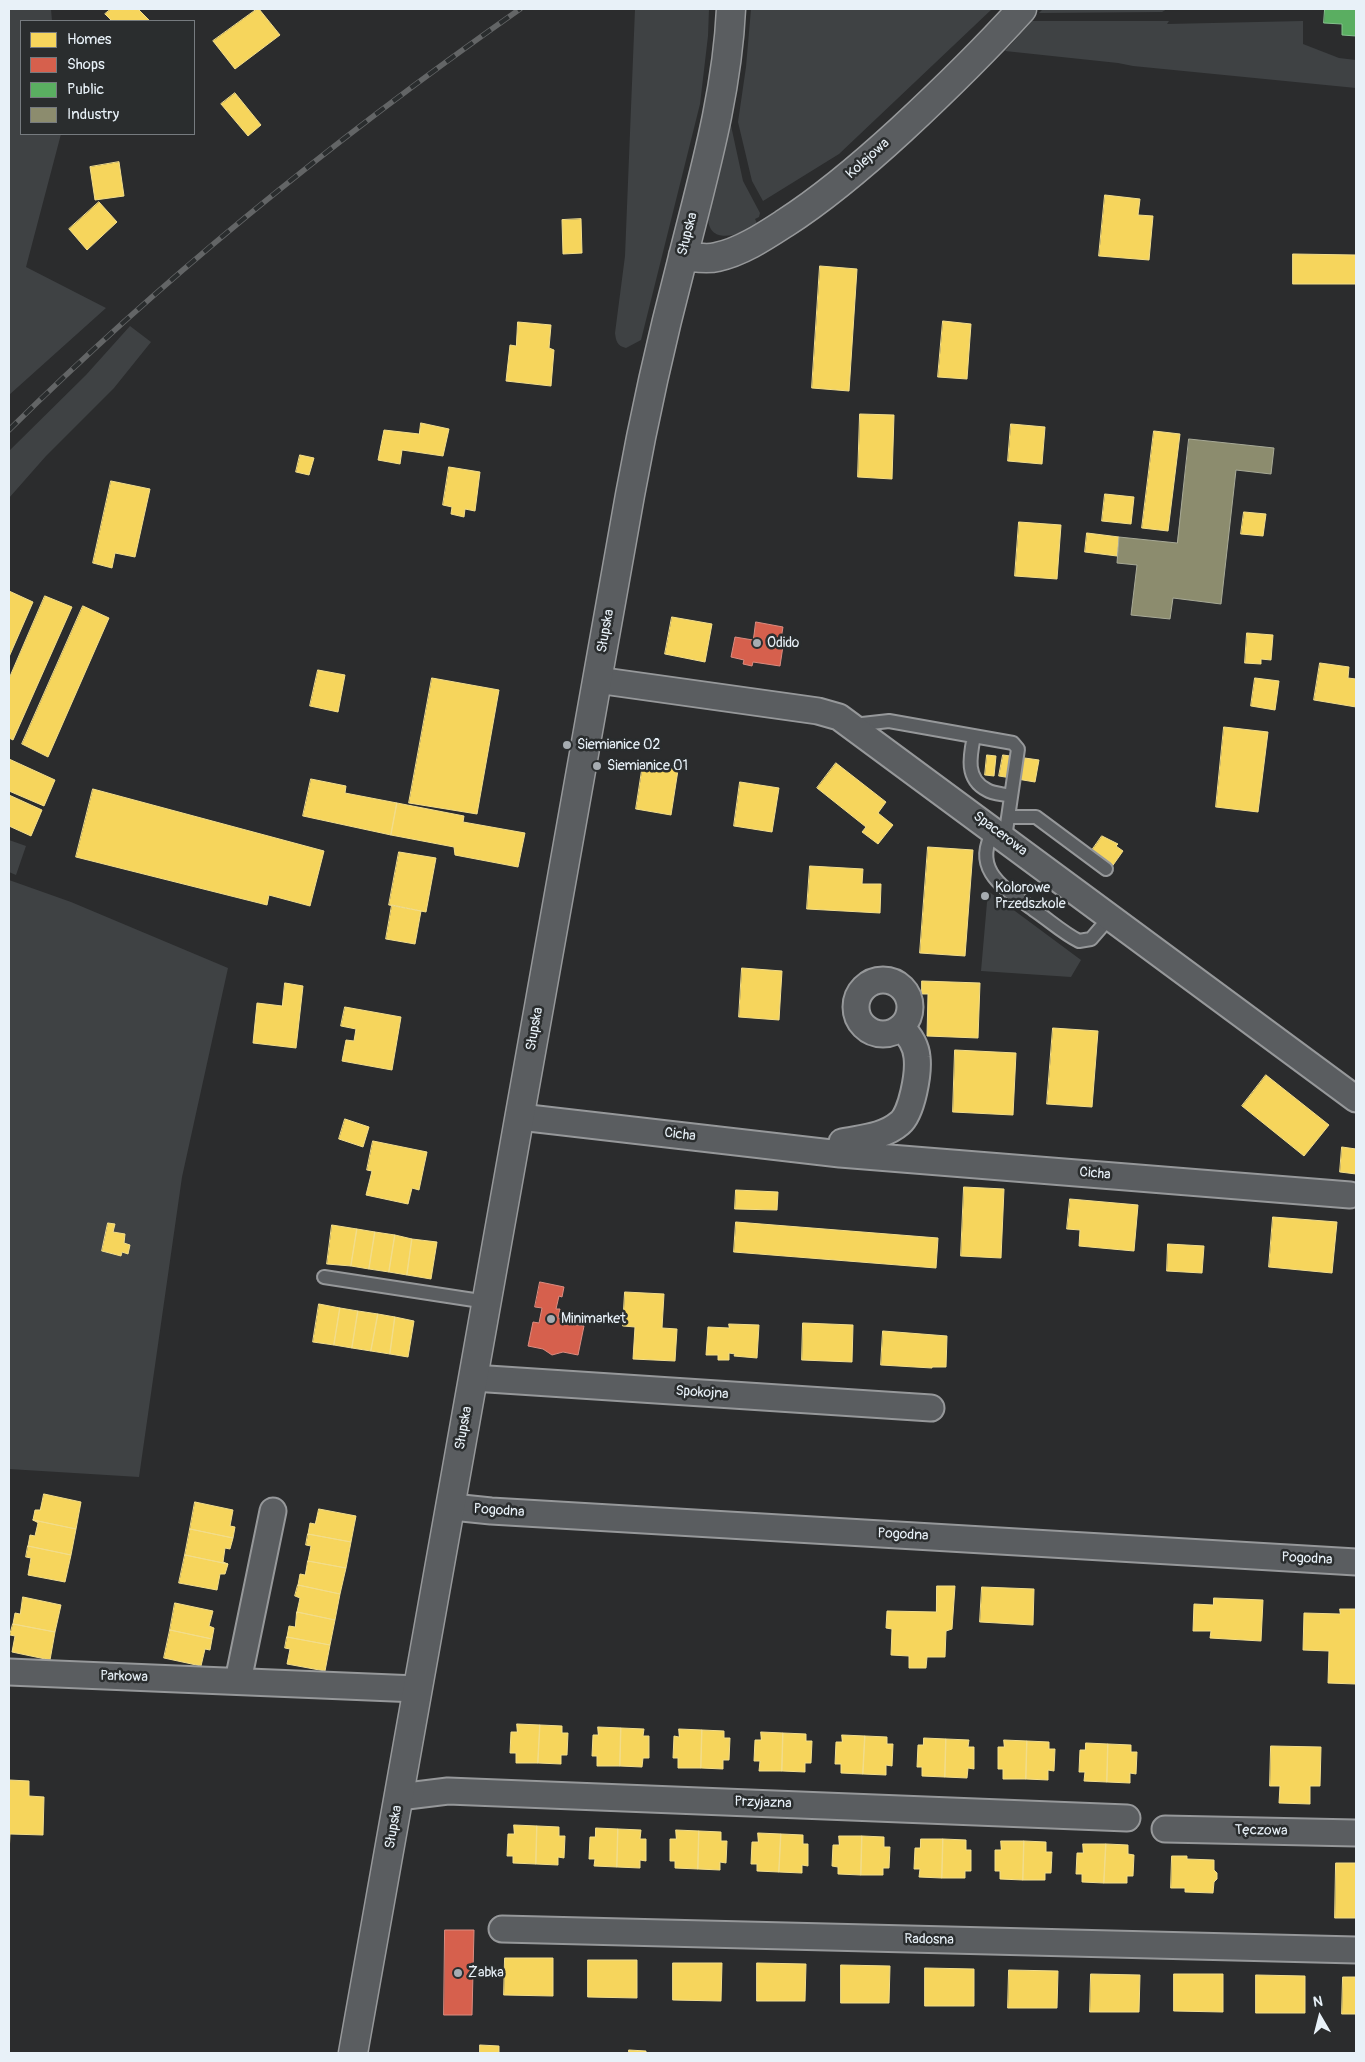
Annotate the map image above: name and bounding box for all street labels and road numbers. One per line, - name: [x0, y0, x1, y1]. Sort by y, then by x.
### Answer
- street label: Kolejowa: [843, 135, 893, 183]
- street label: Słupska: [675, 211, 701, 257]
- street label: Słupska: [594, 608, 618, 654]
- street label: Spacerowa: [970, 808, 1030, 860]
- street label: Słupska: [523, 1006, 547, 1052]
- street label: Cicha: [663, 1125, 697, 1145]
- street label: Cicha: [1079, 1164, 1111, 1184]
- street label: Spokojna: [675, 1383, 729, 1403]
- street label: Słupska: [452, 1405, 476, 1451]
- street label: Pogodna: [473, 1501, 525, 1521]
- street label: Pogodna: [877, 1525, 929, 1545]
- street label: Pogodna: [1281, 1549, 1333, 1569]
- street label: Parkowa: [100, 1668, 148, 1686]
- street label: Przyjazna: [734, 1794, 792, 1812]
- street label: Słupska: [382, 1804, 406, 1850]
- street label: Tęczowa: [1234, 1822, 1288, 1840]
- street label: Radosna: [904, 1931, 954, 1949]

